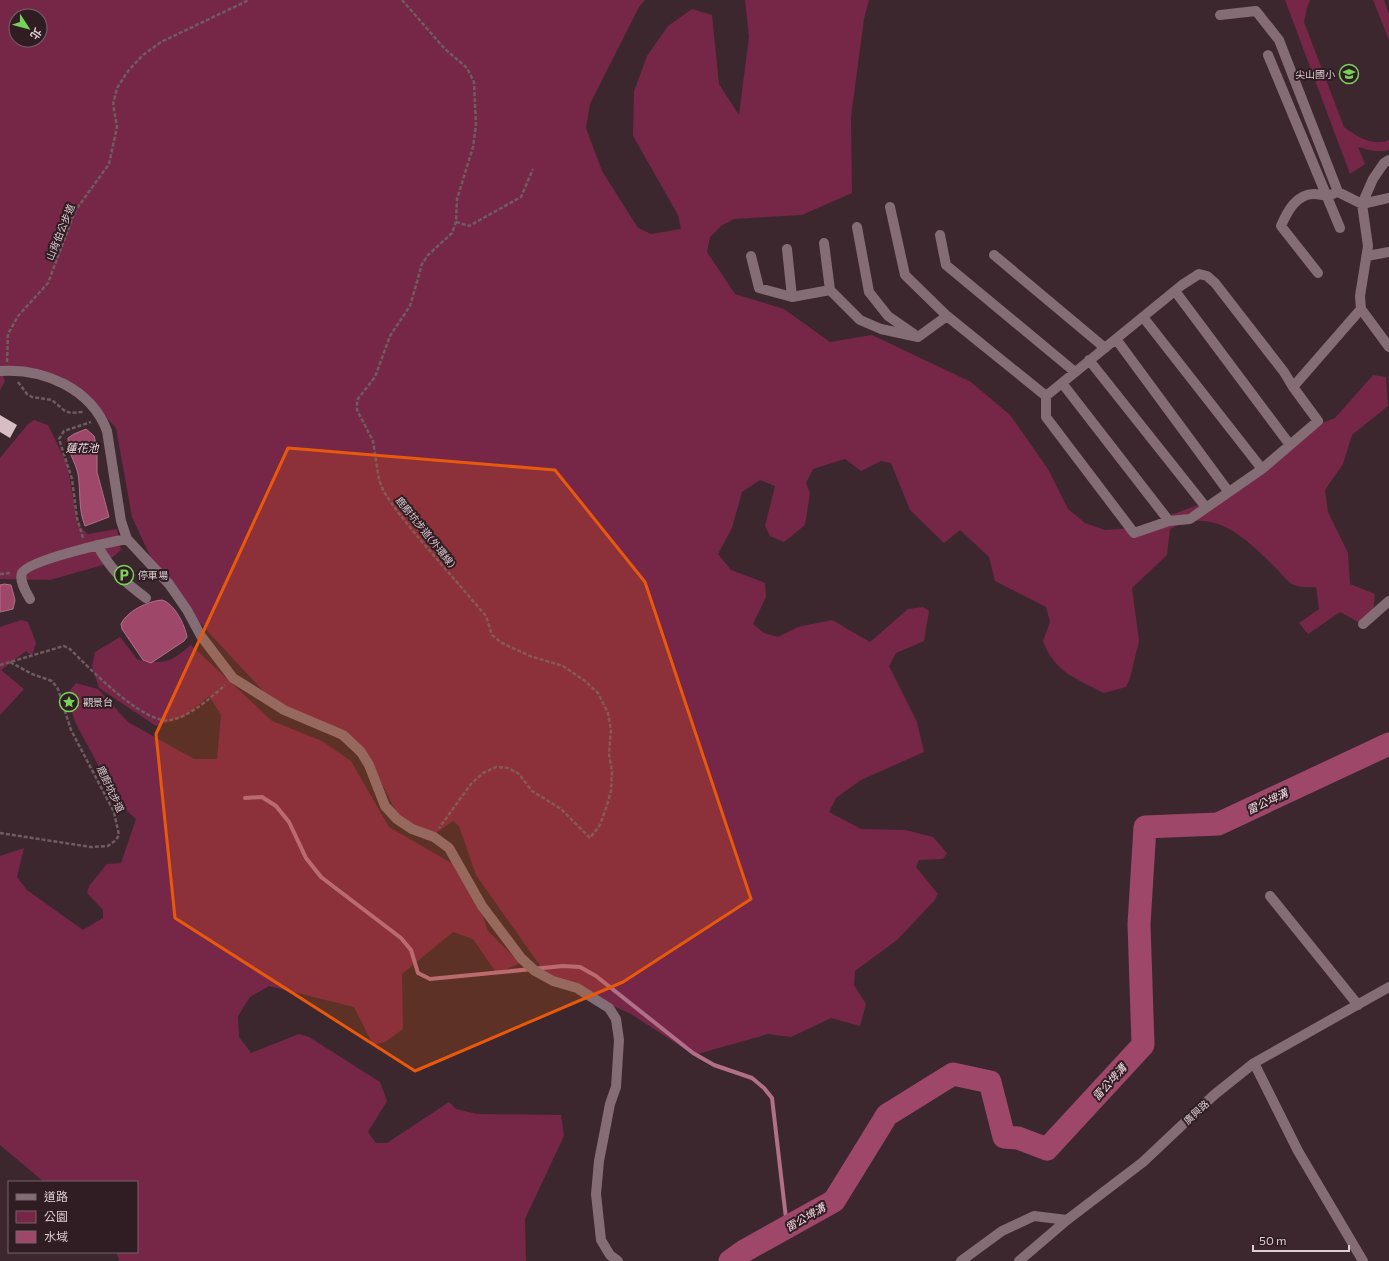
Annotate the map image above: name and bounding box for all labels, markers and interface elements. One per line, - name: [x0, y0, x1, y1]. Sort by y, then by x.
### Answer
- north arrow: [8, 8, 48, 48]
- text: 北: [28, 26, 45, 42]
- school or university icon: 尖山國小: [1338, 63, 1360, 85]
- place label: 尖山國小: [1295, 68, 1335, 80]
- street label: 山背伯公步道: [43, 202, 77, 262]
- water label: 蓮花池: [66, 441, 99, 454]
- street label: 鹿廚坑步道(外環線): [394, 494, 458, 570]
- parking icon: 停車場: [113, 564, 135, 586]
- place label: 停車場: [138, 569, 168, 581]
- place icon: 觀景台: [58, 691, 80, 713]
- place label: 觀景台: [83, 696, 113, 708]
- street label: 鹿廚坑步道: [95, 764, 127, 814]
- water label: 雷公埤溝: [1244, 785, 1291, 816]
- water label: 雷公埤溝: [1089, 1060, 1130, 1103]
- street label: 廣興路: [1181, 1097, 1211, 1127]
- legend: [8, 1181, 138, 1253]
- text: 道路: [44, 1189, 68, 1203]
- water label: 雷公埤溝: [783, 1199, 829, 1234]
- text: 公園: [44, 1209, 68, 1223]
- scale bar: [1253, 1227, 1349, 1253]
- text: 水域: [44, 1229, 68, 1243]
- text: 50 m: [1259, 1233, 1287, 1247]

